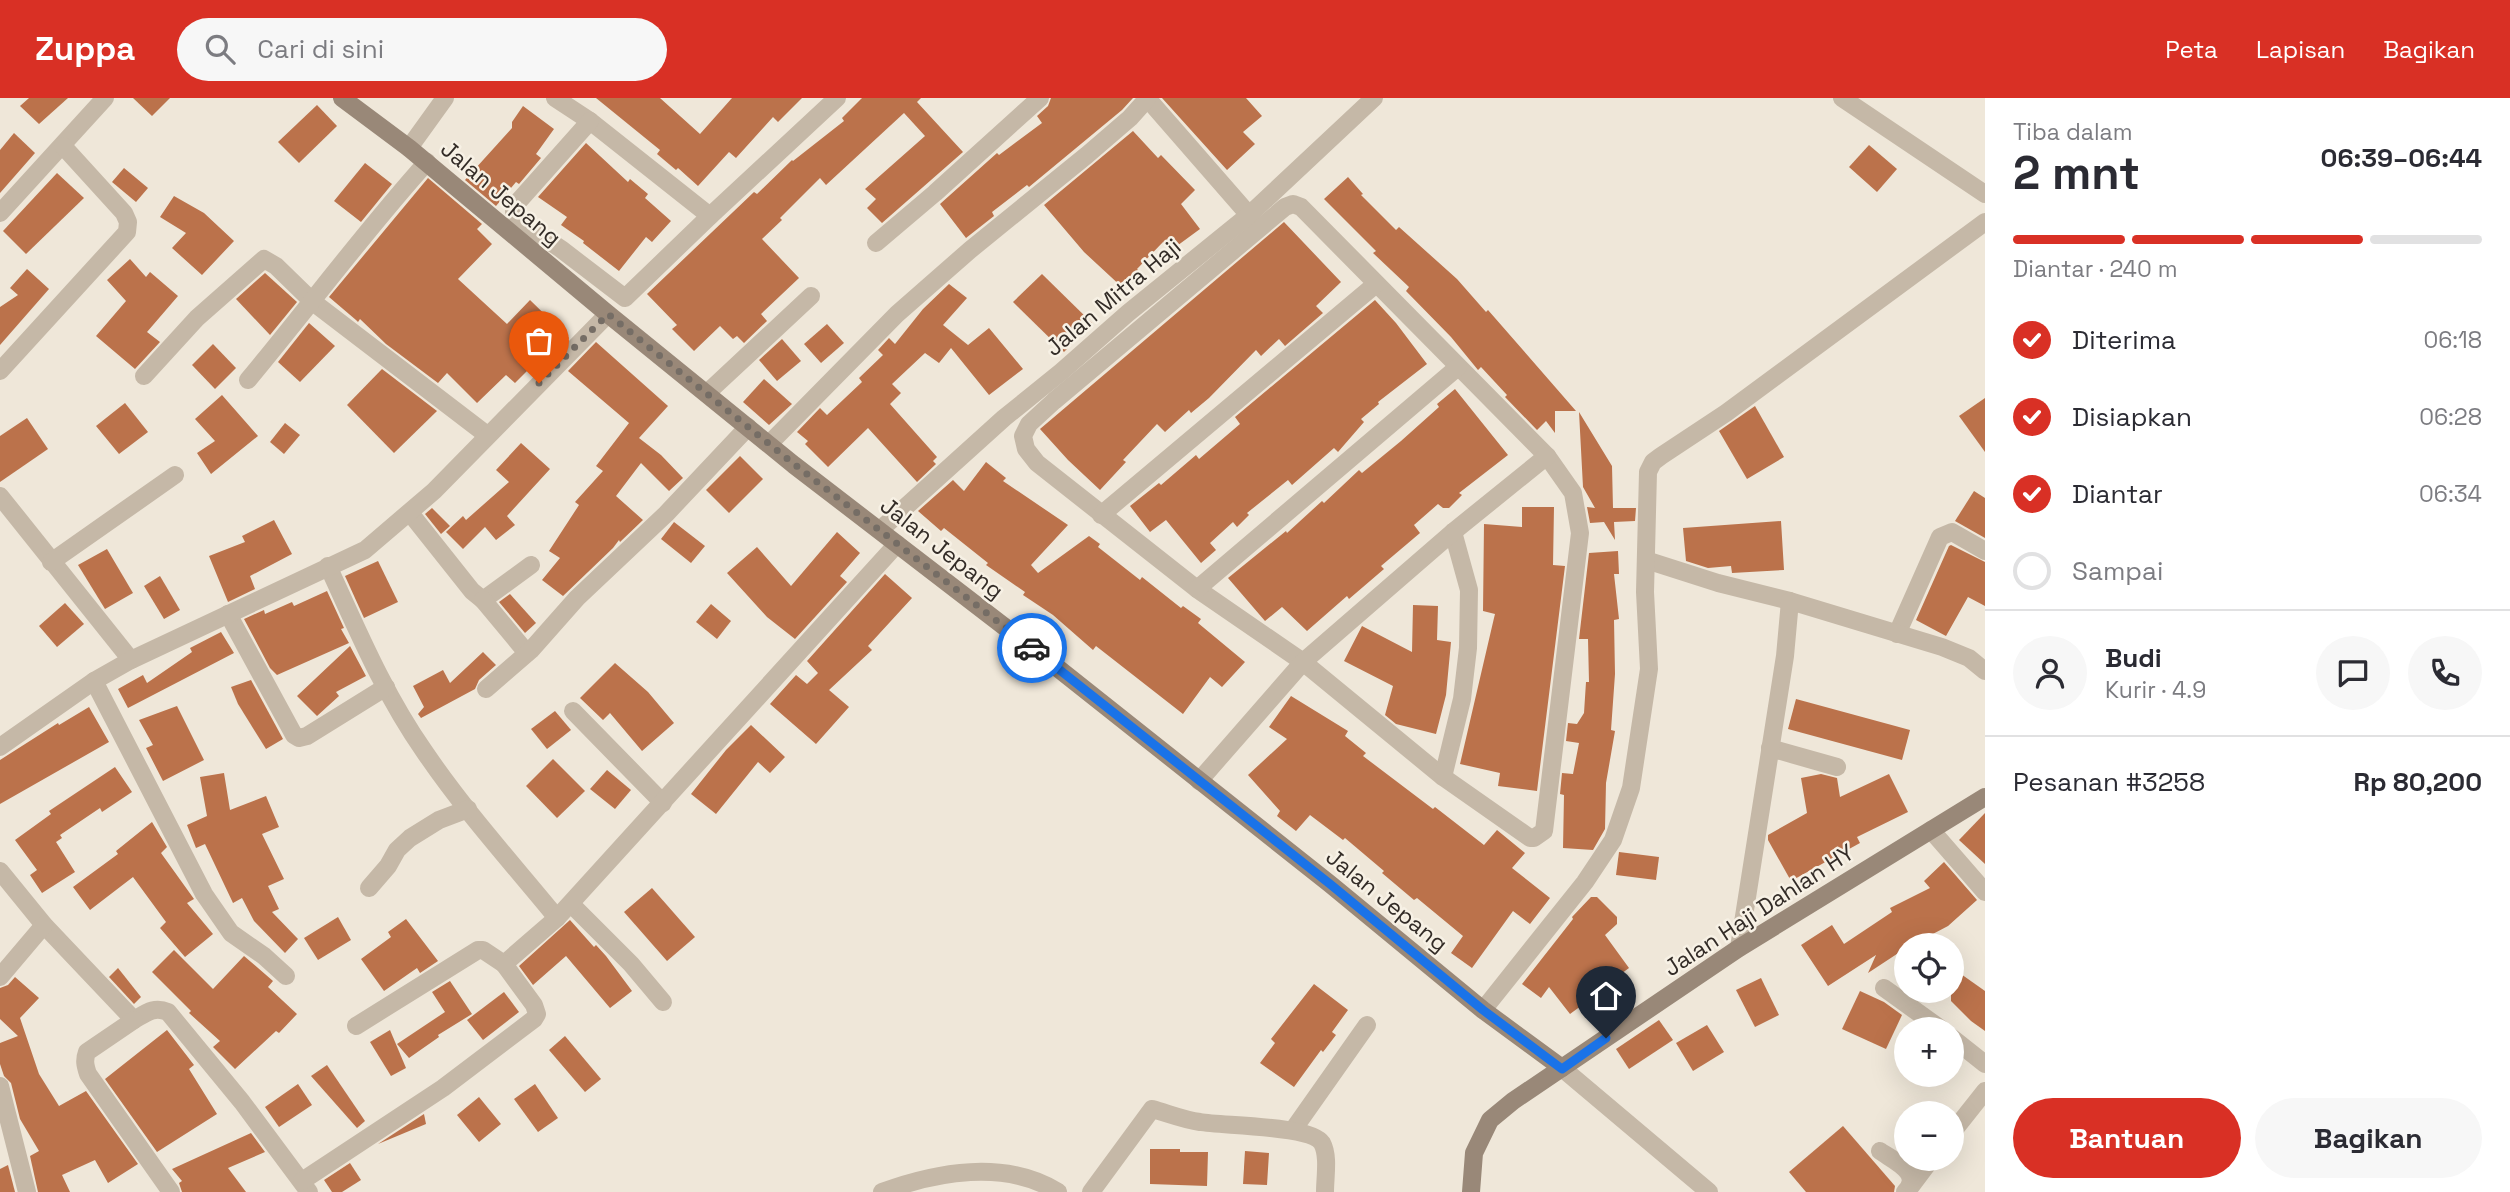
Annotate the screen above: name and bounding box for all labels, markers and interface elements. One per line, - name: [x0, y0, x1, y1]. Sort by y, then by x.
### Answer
- search box: [177, 18, 667, 81]
- text: Zuppa: [35, 28, 135, 70]
- icon: search: [201, 30, 239, 68]
- text: Cari di sini: [257, 32, 384, 66]
- text: Peta: [2165, 34, 2218, 65]
- text: Lapisan: [2256, 34, 2345, 65]
- text: Bagikan: [2383, 34, 2475, 65]
- text: Tiba dalam: [2013, 117, 2133, 147]
- street label: Jalan Jepang: [434, 134, 568, 252]
- text: 06:39–06:44: [2321, 141, 2482, 175]
- text: 2 mnt: [2013, 144, 2140, 202]
- street label: Jalan Mitra Haji: [1039, 231, 1187, 363]
- text: Diantar · 240 m: [2013, 254, 2177, 284]
- pin: [509, 311, 569, 383]
- icon: check: [2013, 321, 2051, 359]
- icon: bag: [520, 322, 558, 360]
- text: Diterima: [2072, 323, 2176, 357]
- text: 06:18: [2423, 325, 2482, 355]
- icon: check: [2013, 398, 2051, 436]
- text: Disiapkan: [2072, 400, 2192, 434]
- text: 06:28: [2419, 402, 2482, 432]
- icon: check: [2013, 475, 2051, 513]
- text: Diantar: [2072, 477, 2163, 511]
- text: 06:34: [2419, 479, 2482, 509]
- street label: Jalan Jepang: [874, 490, 1010, 606]
- text: Sampai: [2072, 554, 2163, 588]
- courier: [997, 613, 1067, 683]
- icon: car: [1013, 629, 1051, 667]
- button: person: [2013, 636, 2087, 710]
- button: chat: [2316, 636, 2390, 710]
- button: phone: [2408, 636, 2482, 710]
- text: Budi: [2105, 641, 2162, 675]
- text: Kurir · 4.9: [2105, 675, 2206, 705]
- text: Pesanan #3258: [2013, 765, 2205, 799]
- text: Rp 80,200: [2353, 765, 2482, 799]
- street label: Jalan Haji Dahlan HY: [1658, 837, 1860, 983]
- street label: Jalan Jepang: [1320, 842, 1454, 958]
- map controls: [1894, 933, 1964, 1171]
- button: locate: [1894, 933, 1964, 1003]
- pin: [1576, 966, 1636, 1038]
- icon: home: [1587, 977, 1625, 1015]
- button: +: [1894, 1017, 1964, 1087]
- button: Bantuan: [2013, 1098, 2241, 1178]
- button: Bagikan: [2255, 1098, 2482, 1178]
- button: −: [1894, 1101, 1964, 1171]

